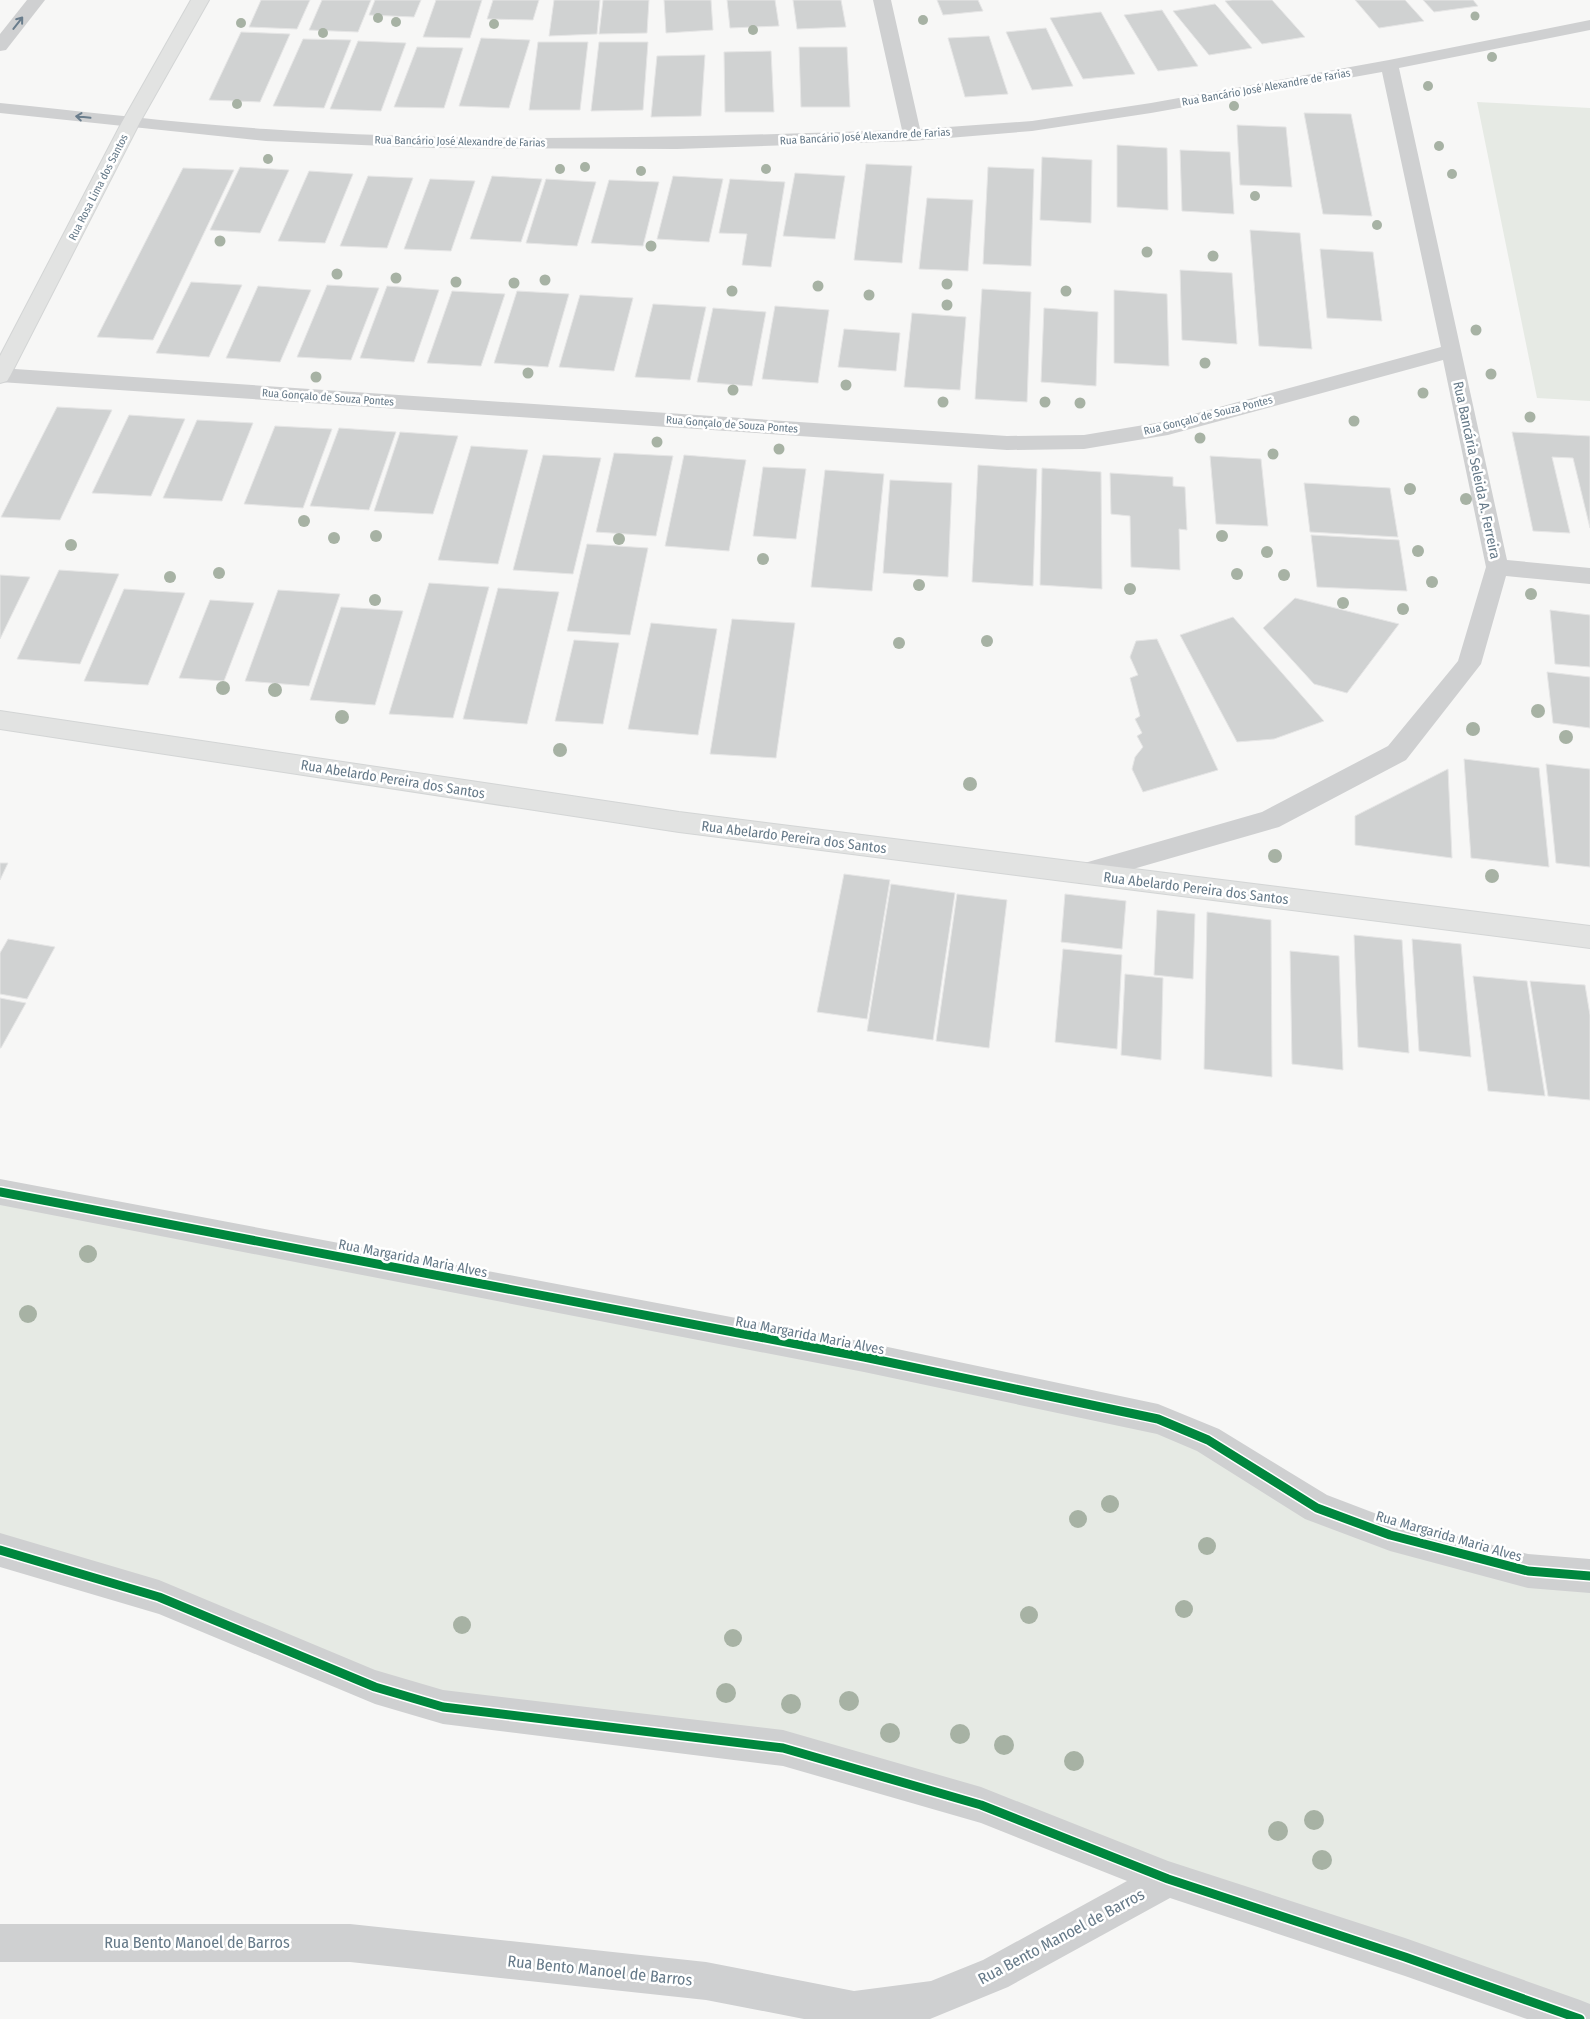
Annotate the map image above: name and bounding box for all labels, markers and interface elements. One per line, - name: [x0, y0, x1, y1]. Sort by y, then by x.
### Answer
- one-way arrow: [13, 17, 24, 30]
- street label: Rua Bancário José Alexandre de Farias: [1181, 66, 1352, 109]
- one-way arrow: [75, 112, 91, 122]
- street label: Rua Bancário José Alexandre de Farias: [779, 126, 951, 147]
- street label: Rua Rosa Lima dos Santos: [66, 132, 131, 243]
- street label: Rua Bancário José Alexandre de Farias: [375, 134, 546, 149]
- street label: Rua Bancária Seleida A. Ferreira: [1449, 380, 1504, 561]
- street label: Rua Gonçalo de Souza Pontes: [261, 386, 395, 409]
- street label: Rua Gonçalo de Souza Pontes: [1142, 393, 1274, 438]
- street label: Rua Gonçalo de Souza Pontes: [665, 413, 799, 436]
- street label: Rua Abelardo Pereira dos Santos: [300, 757, 486, 802]
- street label: Rua Abelardo Pereira dos Santos: [700, 818, 887, 857]
- street label: Rua Abelardo Pereira dos Santos: [1102, 869, 1289, 908]
- street label: Rua Margarida Maria Alves: [337, 1236, 489, 1281]
- street label: Rua Margarida Maria Alves: [734, 1313, 886, 1358]
- street label: Rua Margarida Maria Alves: [1374, 1507, 1524, 1565]
- street label: Rua Bento Manoel de Barros: [975, 1884, 1148, 1988]
- street label: Rua Bento Manoel de Barros: [104, 1933, 290, 1952]
- street label: Rua Bento Manoel de Barros: [507, 1951, 693, 1990]

